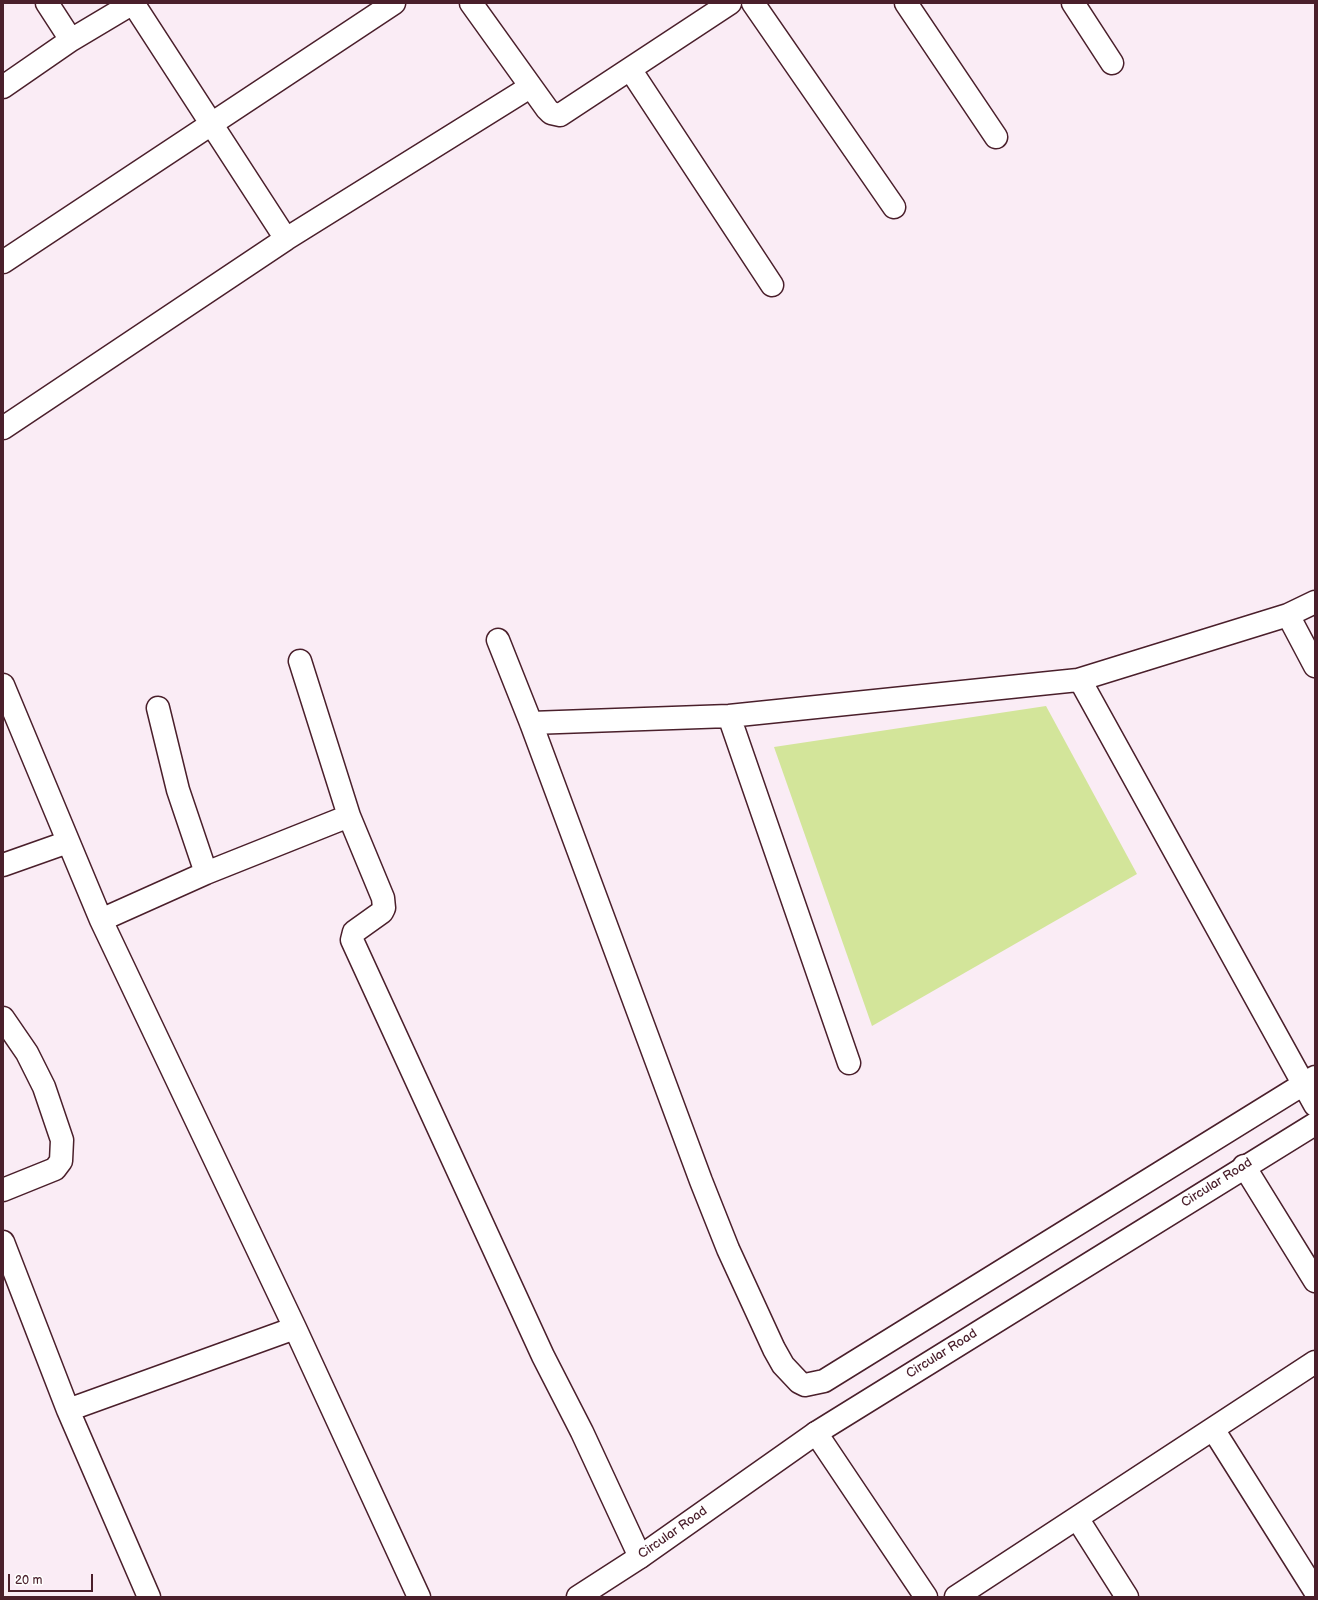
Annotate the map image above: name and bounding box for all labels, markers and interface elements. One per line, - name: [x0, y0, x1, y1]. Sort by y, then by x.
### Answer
- street label: Circular Road: [1179, 1155, 1255, 1211]
- street label: Circular Road: [904, 1326, 980, 1382]
- street label: Circular Road: [635, 1503, 711, 1563]
- scale bar: [10, 1566, 95, 1592]
- text: 20 m: [15, 1573, 42, 1588]

